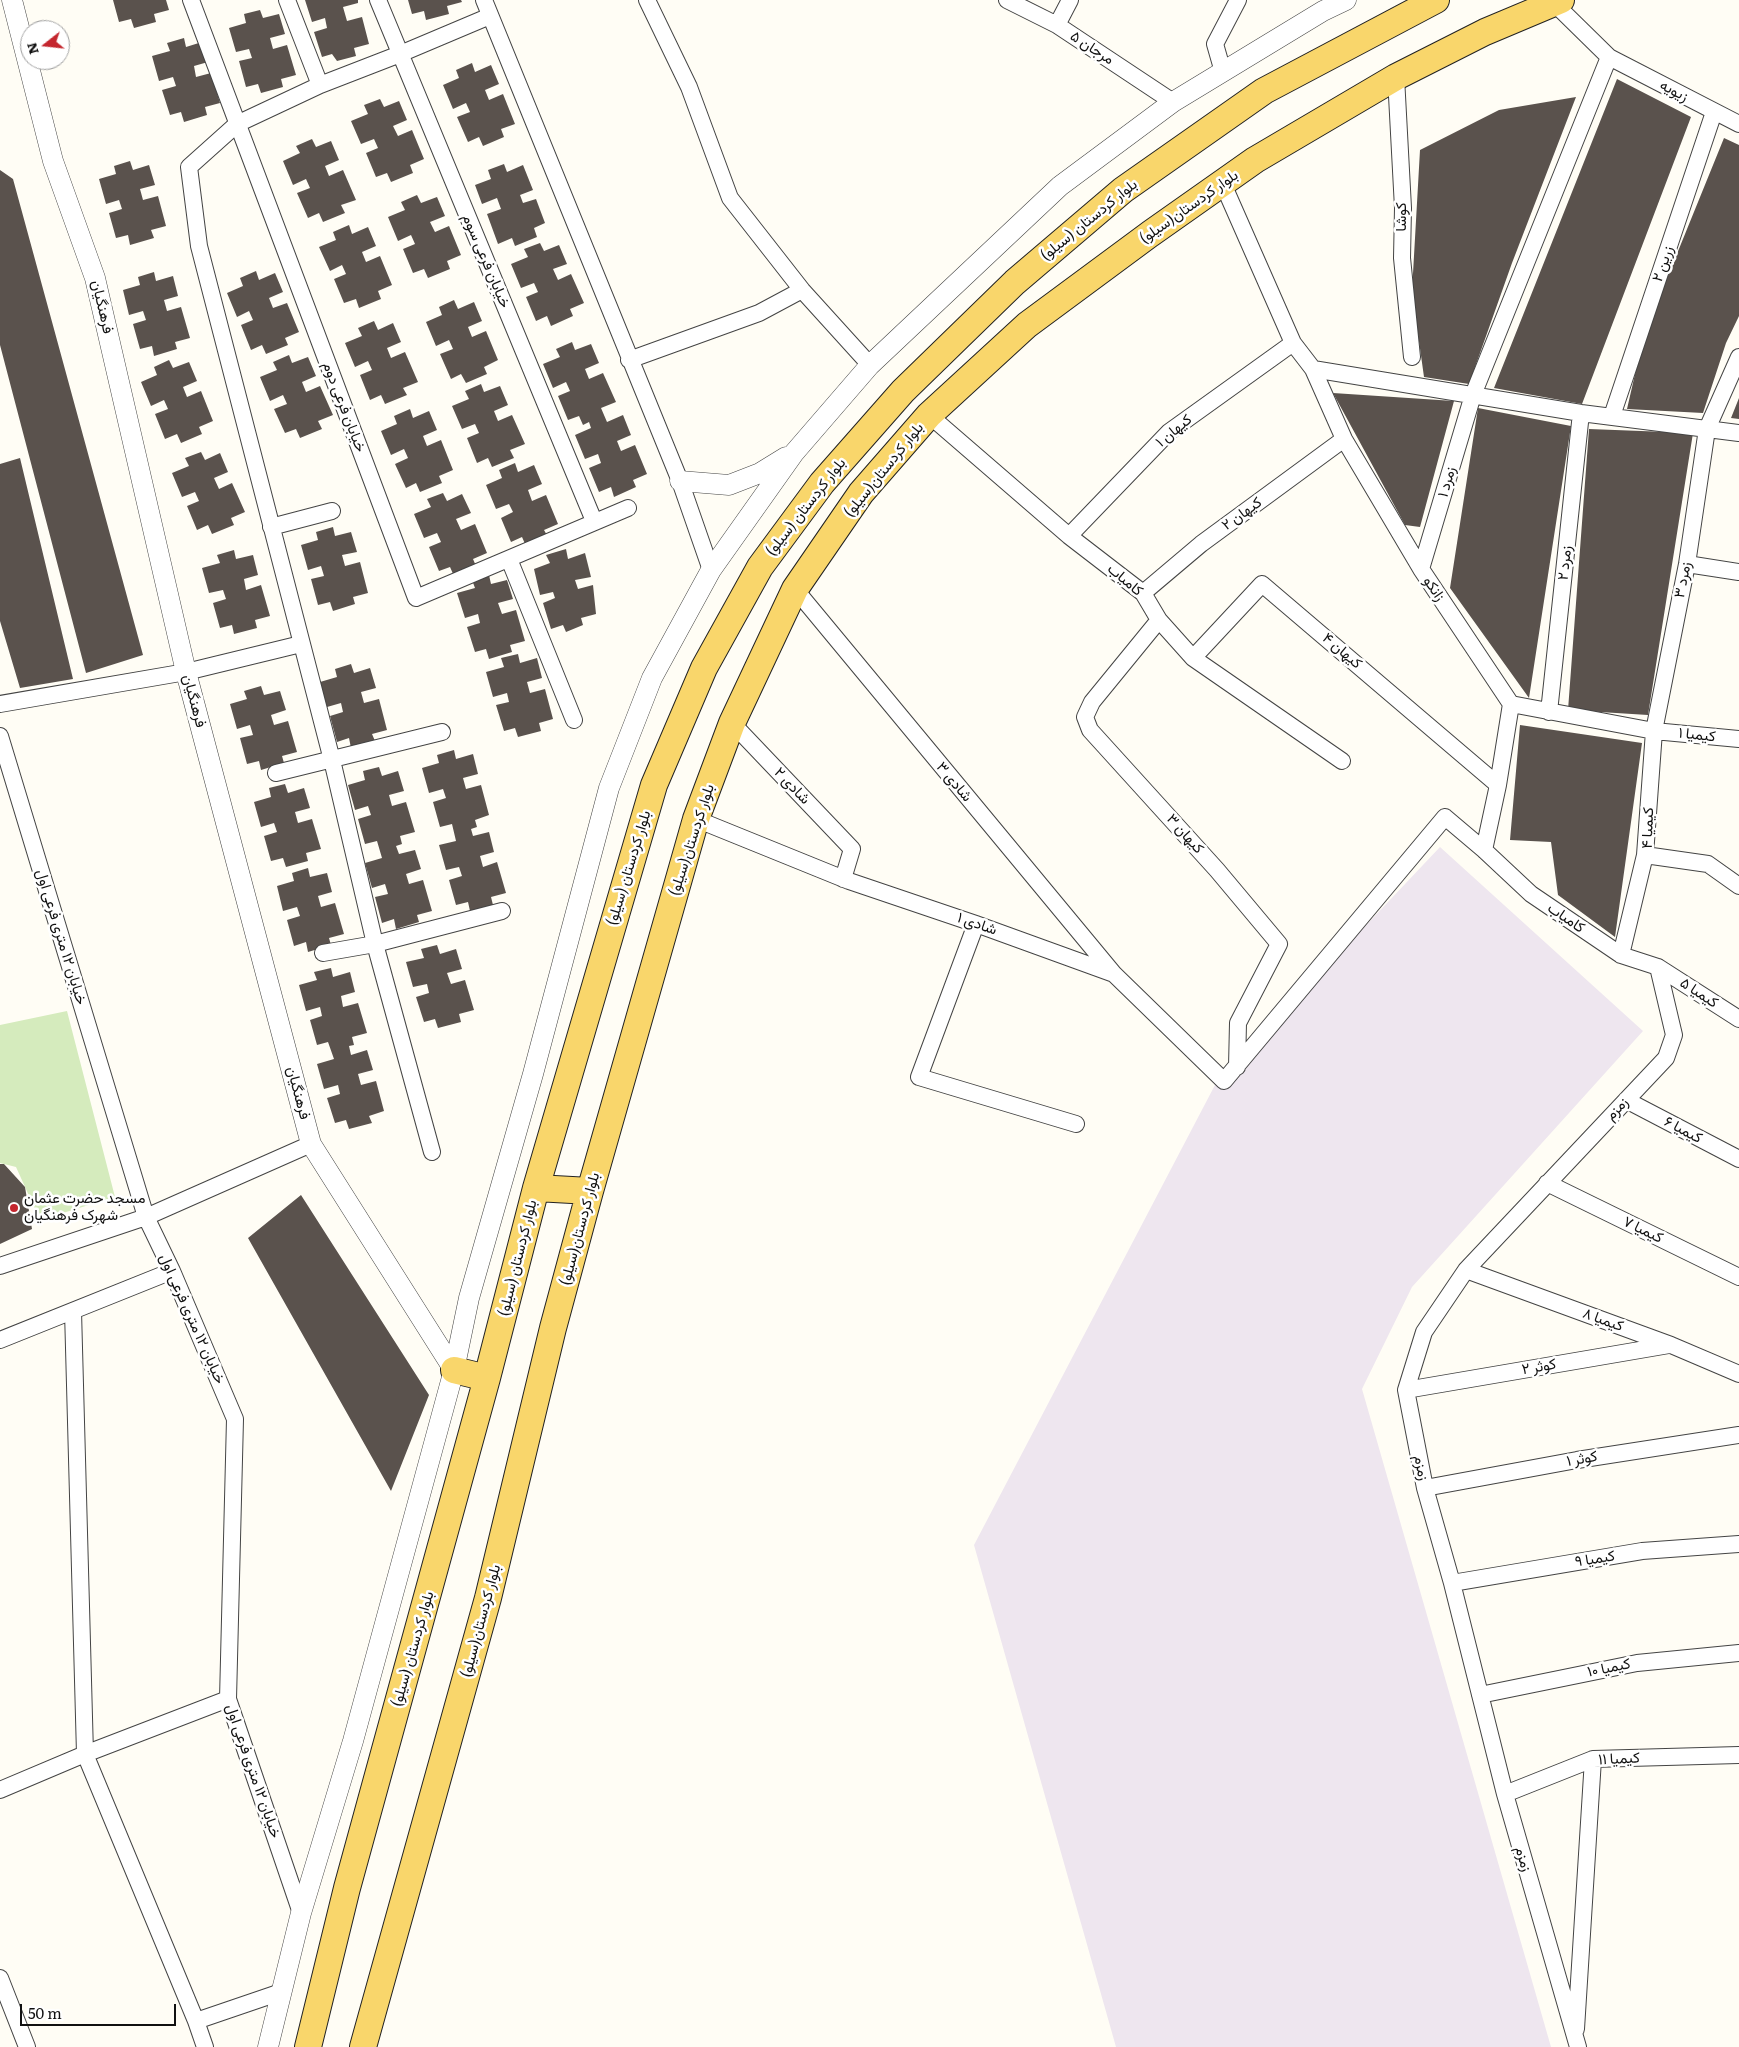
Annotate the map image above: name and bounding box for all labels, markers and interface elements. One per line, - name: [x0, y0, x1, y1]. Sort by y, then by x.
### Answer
- north arrow: [20, 20, 70, 70]
- street label: مرجان ۵: [1067, 27, 1117, 69]
- text: N: [20, 40, 43, 57]
- street label: زیویه: [1657, 76, 1691, 106]
- street label: بلوار کردستان(سیلو): [1136, 166, 1242, 248]
- street label: بلوار کردستان (سیلو): [1037, 175, 1141, 265]
- street label: کوشا: [1393, 202, 1411, 232]
- street label: خیابان فرعی سوم: [458, 211, 514, 311]
- street label: زرین ۲: [1648, 244, 1678, 284]
- street label: فرهنگیان: [87, 279, 117, 335]
- street label: خیابان فرعی دوم: [318, 359, 370, 455]
- street label: کیهان ۱: [1152, 411, 1196, 451]
- street label: بلوار کردستان(سیلو): [840, 419, 928, 521]
- street label: بلوار کردستان (سیلو): [762, 454, 850, 560]
- street label: زمرد ۱: [1434, 465, 1460, 499]
- street label: کیهان ۲: [1218, 493, 1266, 535]
- street label: زمرد ۲: [1554, 545, 1576, 581]
- street label: کامیاب: [1103, 560, 1147, 600]
- street label: زمرد ۳: [1671, 560, 1695, 600]
- street label: زانکو: [1419, 573, 1449, 605]
- street label: کیهان ۴: [1319, 629, 1365, 673]
- street label: فرهنگیان: [178, 673, 210, 729]
- street label: کیمیا ۱: [1677, 724, 1717, 746]
- street label: شادی ۳: [932, 758, 976, 806]
- street label: شادی ۲: [770, 764, 814, 808]
- street label: بلوار کردستان(سیلو): [665, 782, 719, 898]
- street label: کیمیا ۴: [1638, 807, 1658, 849]
- street label: بلوار کردستان (سیلو): [603, 808, 655, 928]
- street label: کیهان ۳: [1162, 810, 1208, 858]
- street label: خیابان ۱۲ متری فرعی اول: [32, 867, 90, 1007]
- street label: کامیاب: [1544, 899, 1588, 937]
- street label: شادی ۱: [955, 909, 999, 939]
- street label: کیمیا ۵: [1677, 974, 1721, 1012]
- street label: فرهنگیان: [282, 1065, 314, 1121]
- street label: زمزم: [1602, 1094, 1632, 1124]
- street label: کیمیا ۶: [1661, 1113, 1705, 1147]
- street label: بلوار کردستان(سیلو): [556, 1171, 604, 1287]
- place label: مسجد حضرت عثمان شهرک فرهنگیان: [24, 1190, 145, 1225]
- street label: بلوار کردستان (سیلو): [495, 1198, 541, 1318]
- marker: مسجد حضرت عثمان شهرک فرهنگیان: [8, 1202, 20, 1214]
- street label: کیمیا ۷: [1620, 1213, 1666, 1247]
- street label: خیابان ۱۲ متری فرعی اول: [155, 1251, 229, 1387]
- street label: کیمیا ۸: [1580, 1304, 1626, 1336]
- street label: کوثر ۲: [1520, 1355, 1558, 1379]
- street label: کوثر ۱: [1565, 1447, 1599, 1471]
- street label: زمزم: [1410, 1454, 1432, 1482]
- street label: کیمیا ۹: [1574, 1547, 1616, 1571]
- street label: بلوار کردستان(سیلو): [457, 1563, 505, 1679]
- street label: بلوار کردستان (سیلو): [388, 1589, 438, 1709]
- street label: کیمیا ۱۰: [1586, 1655, 1632, 1681]
- street label: خیابان ۱۲ متری فرعی اول: [222, 1702, 284, 1840]
- street label: کیمیا ۱۱: [1598, 1749, 1640, 1769]
- street label: زمزم: [1511, 1844, 1535, 1874]
- scale bar: [22, 1994, 179, 2026]
- text: 50 m: [28, 2001, 62, 2024]

